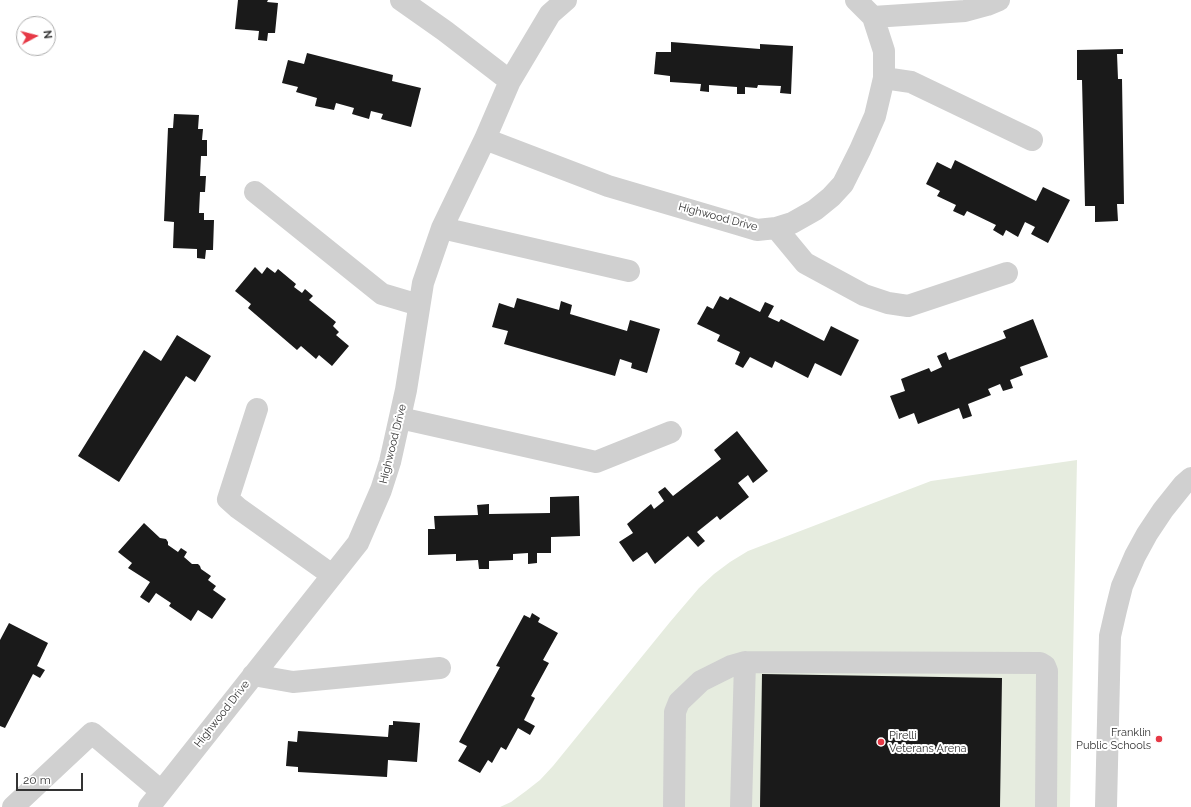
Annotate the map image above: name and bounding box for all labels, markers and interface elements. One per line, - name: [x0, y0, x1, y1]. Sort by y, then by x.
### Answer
- north arrow: [16, 16, 56, 56]
- text: N: [40, 30, 54, 40]
- street label: Highwood Drive: [677, 200, 759, 234]
- street label: Highwood Drive: [377, 403, 409, 485]
- street label: Highwood Drive: [192, 678, 252, 750]
- place label: Franklin Public Schools: [1076, 726, 1151, 752]
- place label: Pirelli Veterans Arena: [889, 729, 967, 755]
- marker: Franklin Public Schools: [1154, 734, 1164, 744]
- marker: Pirelli Veterans Arena: [876, 737, 886, 747]
- scale bar: [18, 765, 85, 791]
- text: 20 m: [23, 773, 51, 787]

